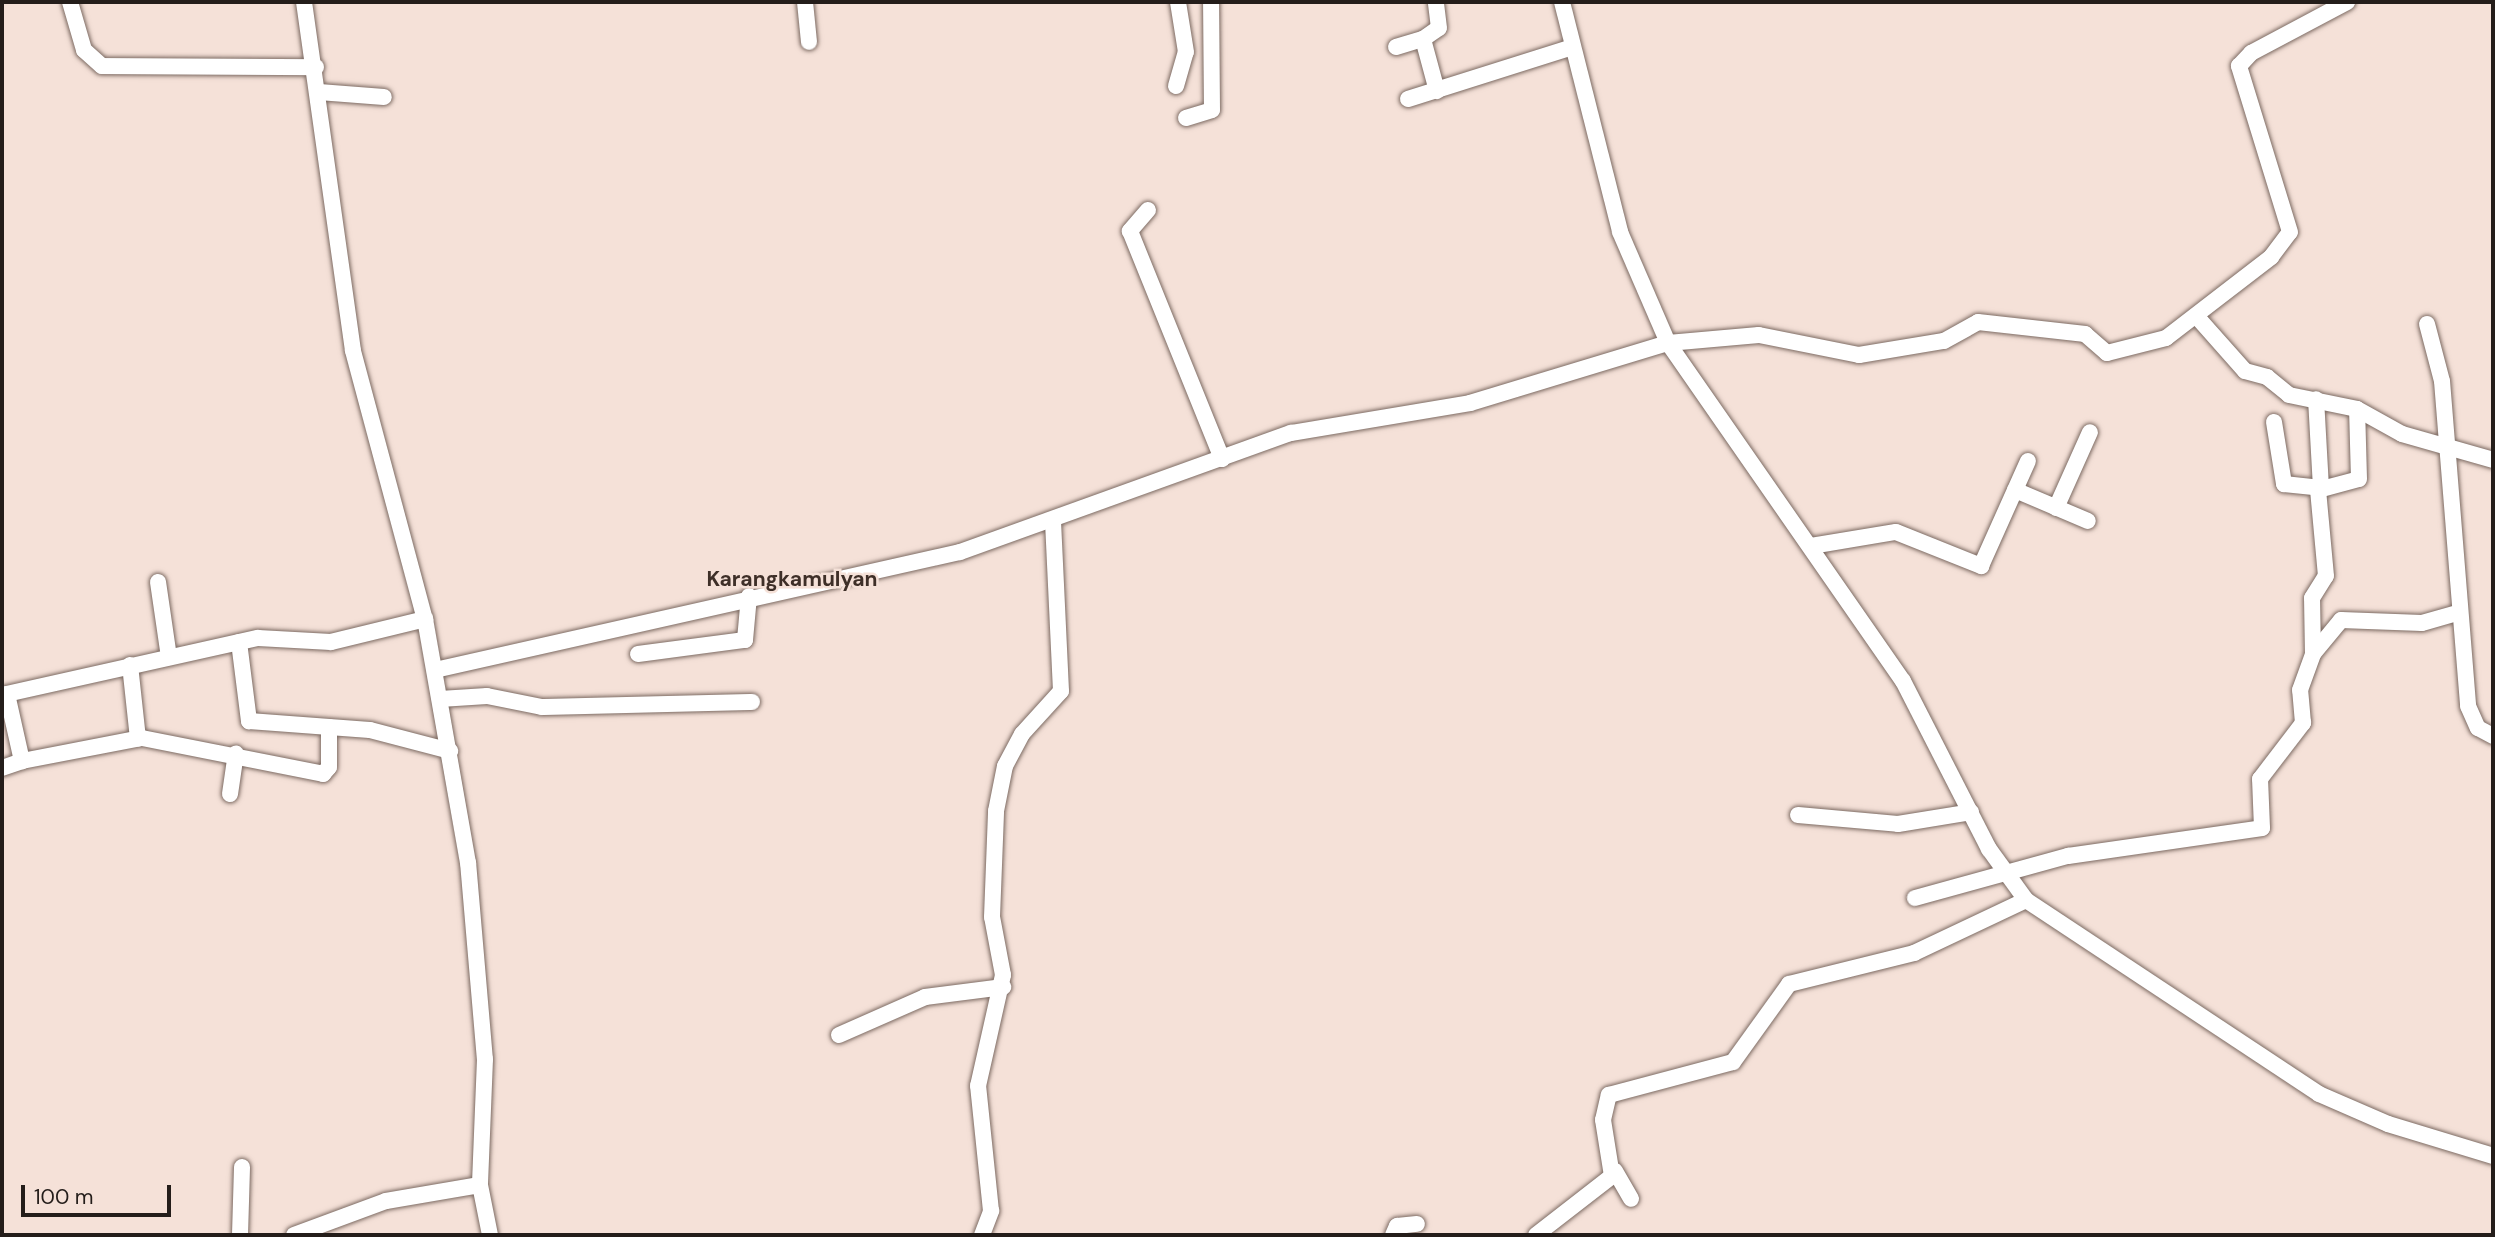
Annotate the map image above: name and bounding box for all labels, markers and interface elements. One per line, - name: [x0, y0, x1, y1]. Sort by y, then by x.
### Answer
- district label: Karangkamulyan: [706, 566, 878, 592]
- scale bar: [24, 1170, 175, 1214]
- text: 100 m: [34, 1183, 94, 1211]

